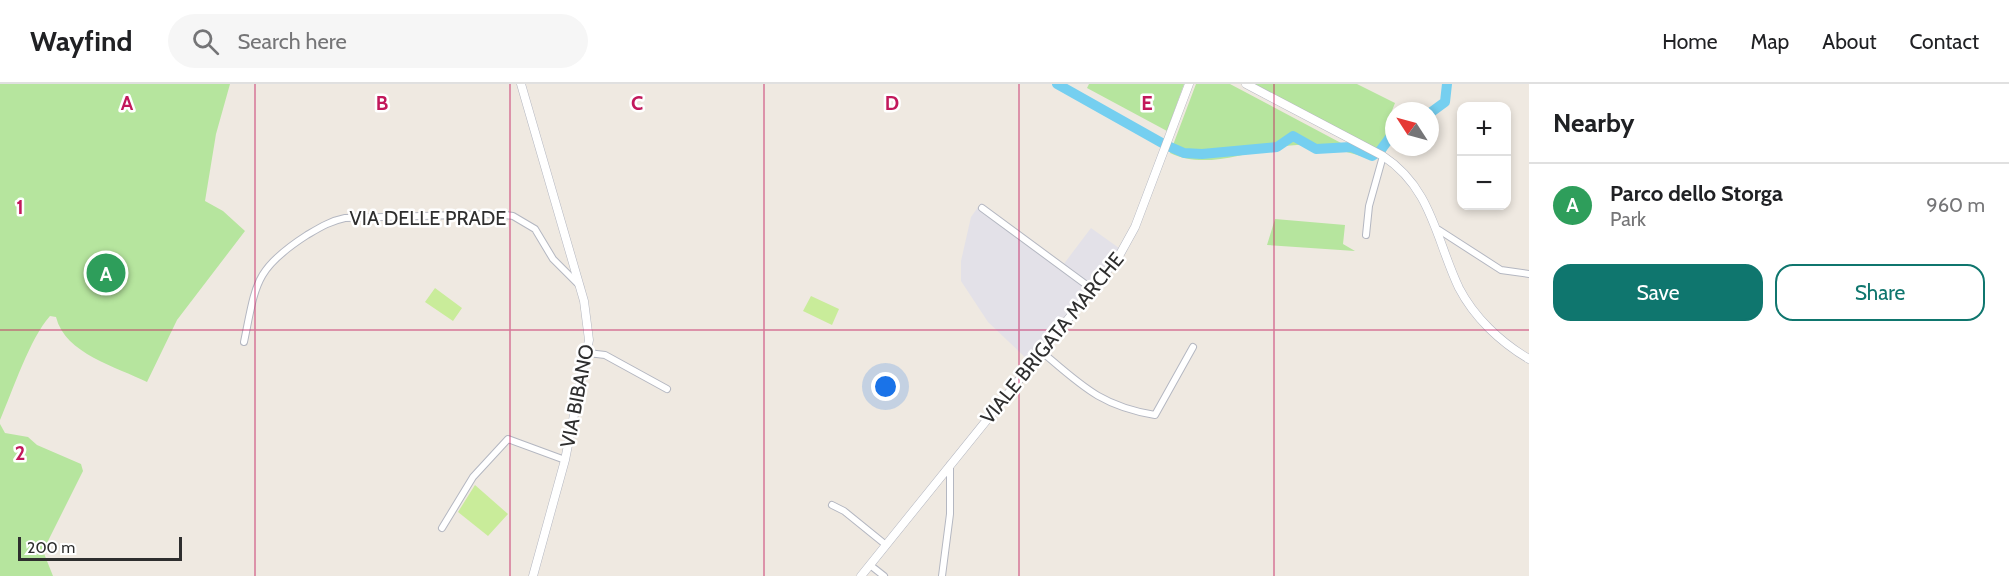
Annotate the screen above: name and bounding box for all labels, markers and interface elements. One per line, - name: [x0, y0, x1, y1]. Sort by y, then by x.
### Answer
- search box: [168, 14, 588, 68]
- text: Wayfind: [30, 24, 132, 58]
- icon: search: [189, 25, 222, 58]
- text: Search here: [237, 28, 347, 55]
- text: Home: [1662, 29, 1718, 54]
- text: Map: [1751, 29, 1789, 54]
- text: About: [1822, 29, 1876, 54]
- text: Contact: [1909, 29, 1979, 54]
- text: A: [121, 91, 134, 115]
- text: B: [376, 91, 388, 115]
- text: C: [631, 91, 643, 115]
- text: D: [885, 91, 899, 115]
- text: E: [1141, 91, 1153, 115]
- north arrow: [1385, 102, 1439, 156]
- map controls: [1457, 102, 1511, 210]
- button: +: [1457, 102, 1511, 156]
- text: Nearby: [1553, 107, 1634, 139]
- button: −: [1457, 156, 1511, 210]
- text: Parco dello Storga: [1610, 180, 1783, 207]
- text: A: [1566, 193, 1579, 217]
- text: 960 m: [1926, 193, 1985, 217]
- text: 1: [16, 195, 24, 219]
- street label: VIA DELLE PRADE: [350, 206, 506, 230]
- text: Park: [1610, 207, 1646, 231]
- street label: VIALE BRIGATA MARCHE: [975, 247, 1129, 429]
- pin: A: [86, 250, 126, 296]
- button: Save: [1553, 264, 1763, 321]
- button: Share: [1775, 264, 1985, 321]
- street label: VIA BIBANO: [555, 342, 599, 450]
- your location: [871, 372, 900, 401]
- text: 2: [15, 441, 25, 465]
- scale bar: [18, 534, 182, 562]
- text: 200 m: [27, 538, 75, 557]

